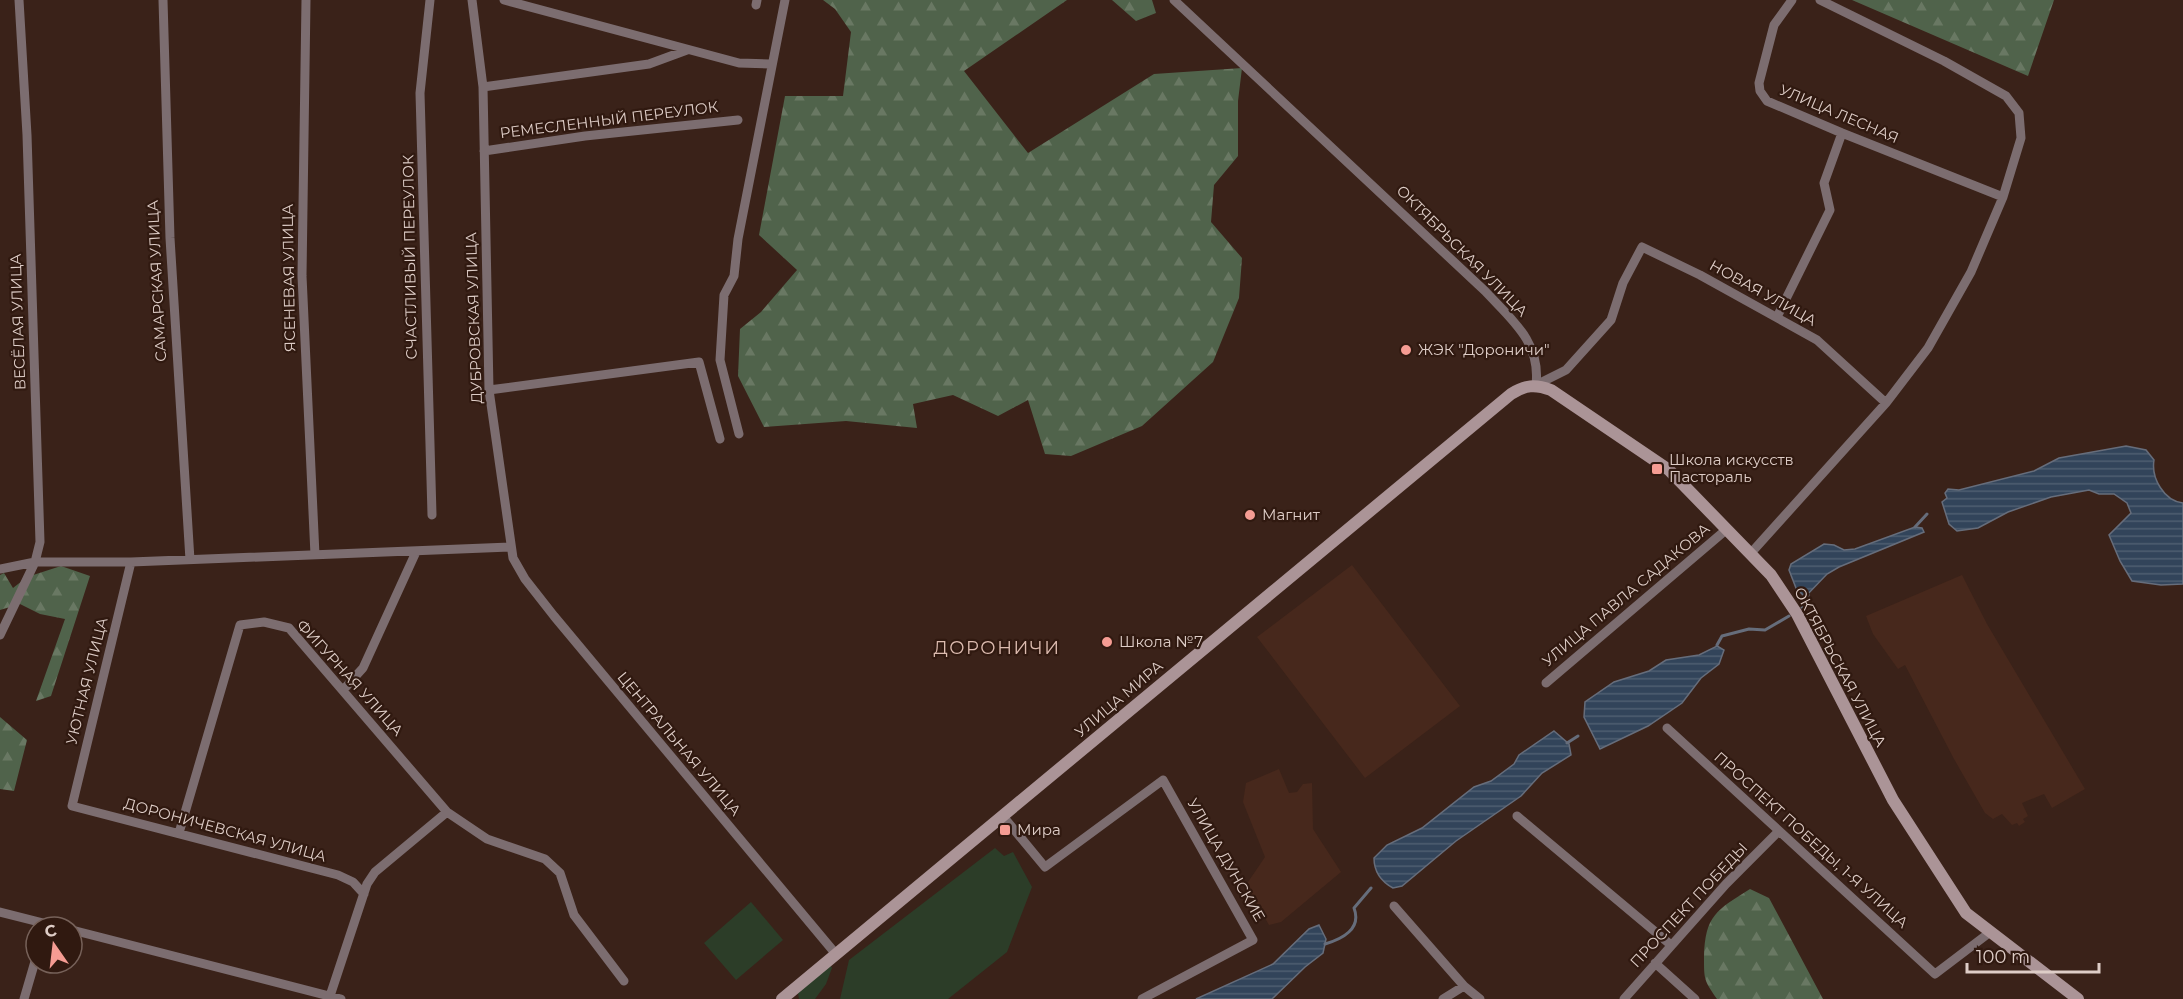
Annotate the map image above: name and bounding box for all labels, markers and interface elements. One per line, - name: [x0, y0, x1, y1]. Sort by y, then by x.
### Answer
- street label: УЛИЦА ЛЕСНАЯ: [1777, 80, 1902, 147]
- street label: РЕМЕСЛЕННЫЙ ПЕРЕУЛОК: [499, 97, 720, 142]
- street label: СЧАСТЛИВЫЙ ПЕРЕУЛОК: [398, 154, 421, 360]
- street label: ОКТЯБРЬСКАЯ УЛИЦА: [1393, 181, 1532, 320]
- street label: САМАРСКАЯ УЛИЦА: [143, 200, 170, 362]
- street label: ЯСЕНЕВАЯ УЛИЦА: [278, 204, 299, 352]
- street label: ДУБРОВСКАЯ УЛИЦА: [461, 232, 486, 404]
- street label: ВЕСЁЛАЯ УЛИЦА: [6, 253, 29, 391]
- street label: НОВАЯ УЛИЦА: [1706, 255, 1820, 330]
- place label: ЖЭК "Дороничи": [1418, 340, 1550, 359]
- marker: ЖЭК "Дороничи": [1399, 343, 1413, 357]
- place label: Школа искусств Пастораль: [1669, 450, 1794, 486]
- marker: Школа искусств Пастораль: [1650, 462, 1664, 476]
- place label: Магнит: [1262, 505, 1321, 524]
- marker: Магнит: [1243, 508, 1257, 522]
- street label: УЛИЦА ПАВЛА САДАКОВА: [1538, 519, 1713, 670]
- street label: ОКТЯБРЬСКАЯ УЛИЦА: [1790, 584, 1891, 750]
- street label: УЮТНАЯ УЛИЦА: [62, 615, 112, 746]
- street label: ФИГУРНАЯ УЛИЦА: [293, 616, 408, 740]
- place label: Школа №7: [1119, 632, 1203, 651]
- marker: Школа №7: [1100, 635, 1114, 649]
- district label: ДОРОНИЧИ: [933, 637, 1061, 659]
- street label: УЛИЦА МИРА: [1071, 656, 1167, 741]
- street label: ЦЕНТРАЛЬНАЯ УЛИЦА: [613, 668, 745, 820]
- street label: ПРОСПЕКТ ПОБЕДЫ, 1-Я УЛИЦА: [1710, 747, 1912, 932]
- street label: ДОРОНИЧЕВСКАЯ УЛИЦА: [122, 793, 328, 866]
- street label: УЛИЦА ДУНСКИЕ: [1183, 795, 1269, 925]
- place label: Мира: [1017, 820, 1061, 839]
- marker: Мира: [998, 823, 1012, 837]
- street label: ПРОСПЕКТ ПОБЕДЫ: [1626, 838, 1752, 971]
- north arrow: [24, 915, 84, 975]
- text: С: [43, 920, 59, 942]
- scale bar: [1967, 936, 2099, 974]
- text: 100 m: [1976, 946, 2030, 968]

